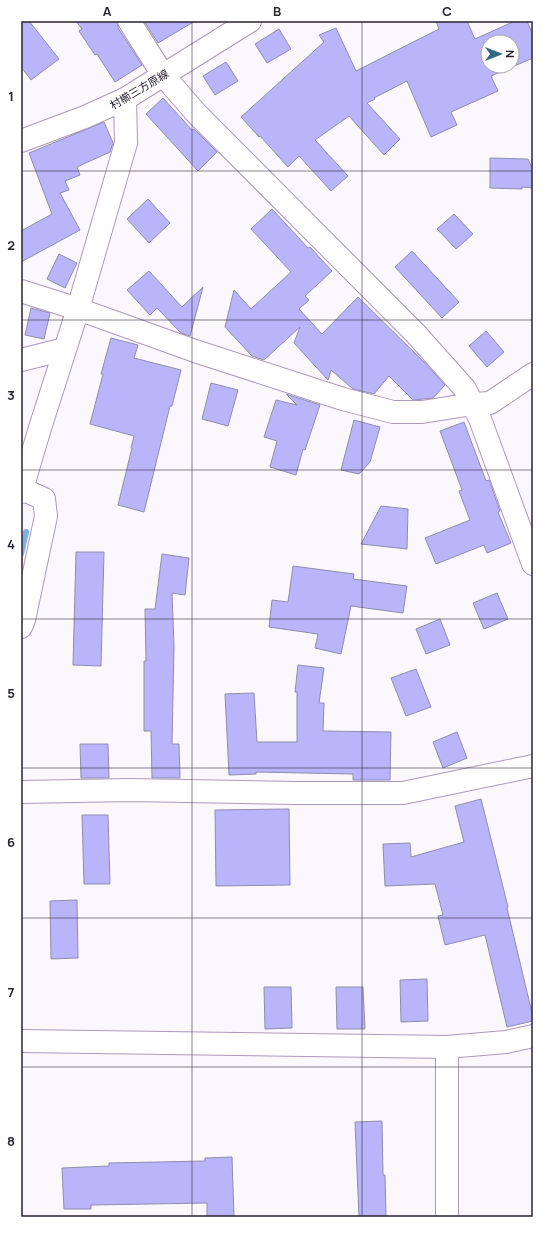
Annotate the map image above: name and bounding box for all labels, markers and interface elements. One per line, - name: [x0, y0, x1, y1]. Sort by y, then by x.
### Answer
- text: A: [103, 2, 112, 20]
- text: B: [273, 2, 281, 20]
- text: C: [442, 2, 452, 20]
- north arrow: [480, 34, 520, 74]
- text: N: [503, 50, 518, 58]
- street label: 村櫛三方原線: [107, 66, 171, 112]
- text: 1: [8, 87, 14, 105]
- text: 2: [7, 236, 15, 254]
- text: 3: [7, 386, 15, 404]
- text: 4: [7, 535, 15, 553]
- text: 5: [7, 684, 15, 702]
- text: 6: [7, 833, 15, 851]
- text: 7: [8, 983, 15, 1001]
- text: 8: [7, 1132, 15, 1150]

